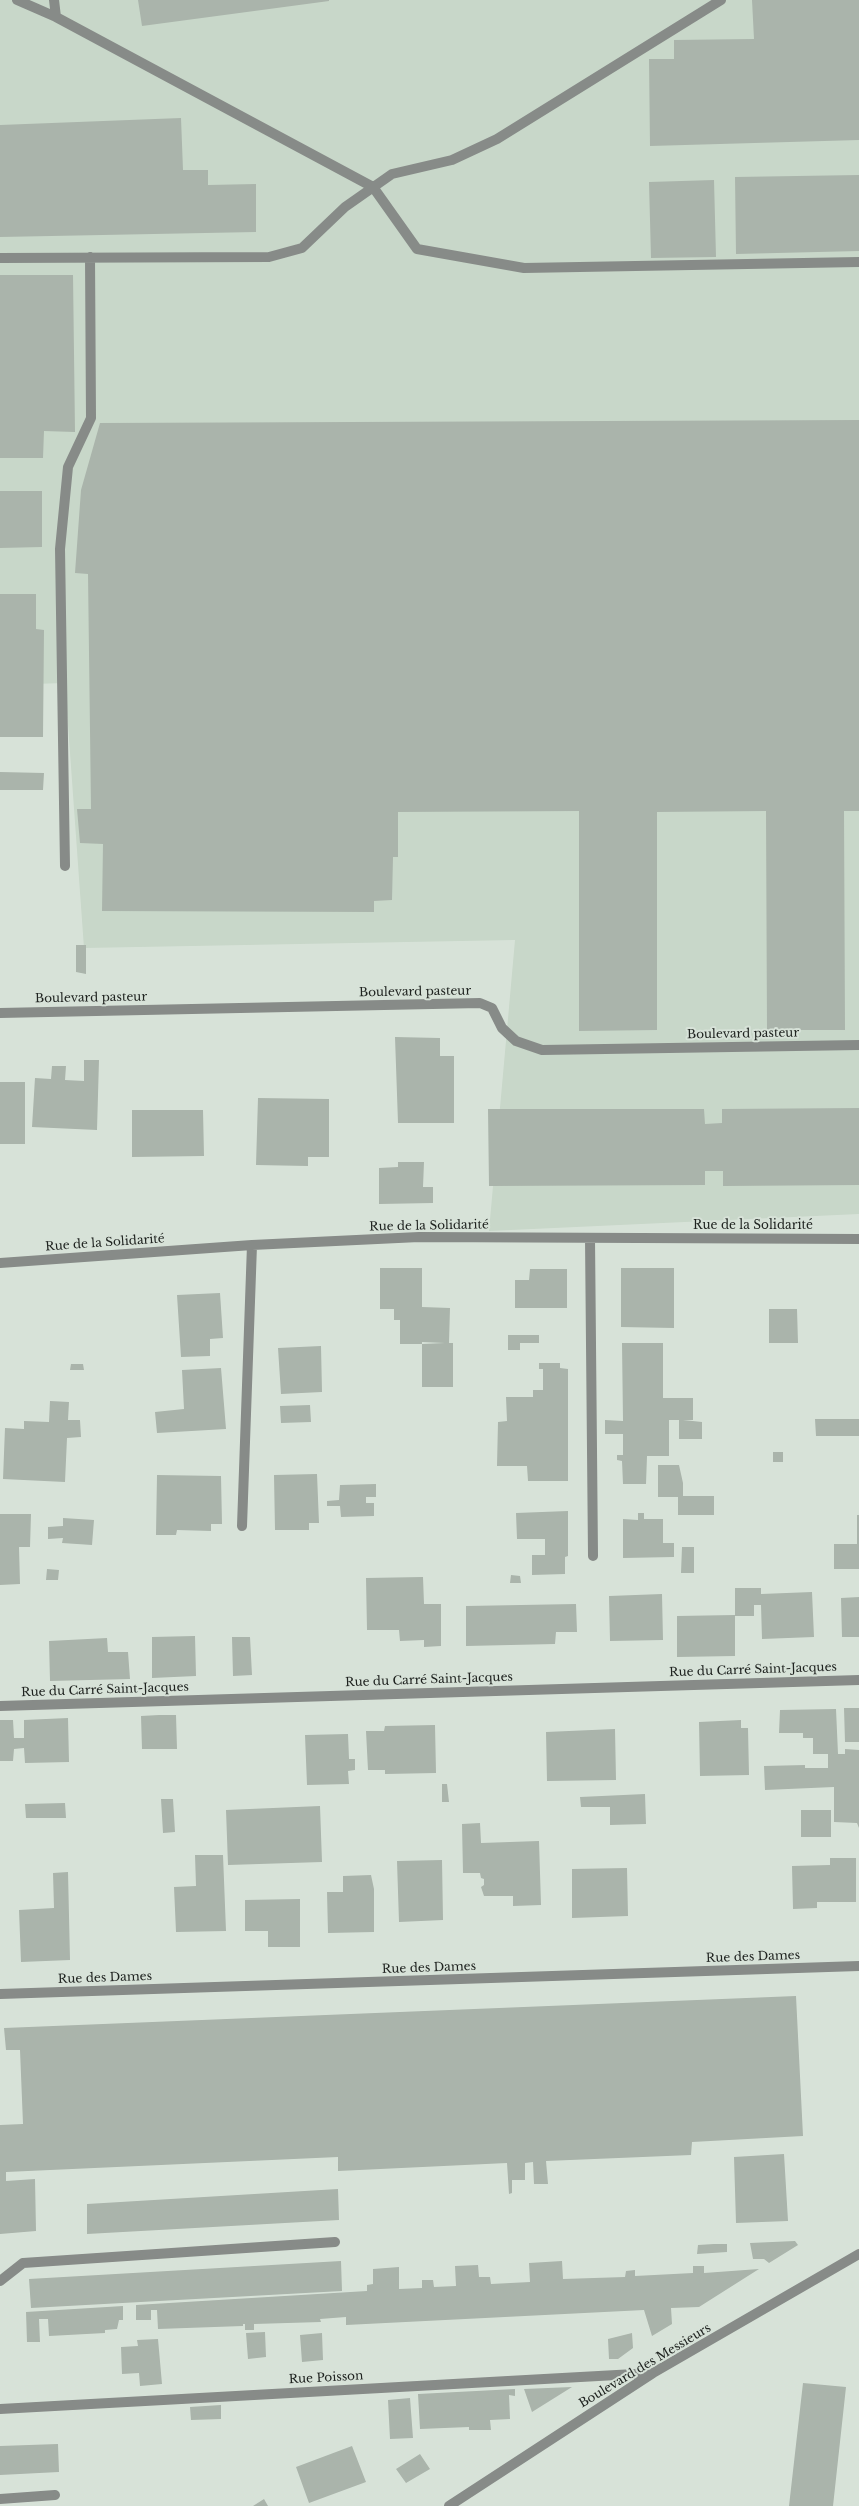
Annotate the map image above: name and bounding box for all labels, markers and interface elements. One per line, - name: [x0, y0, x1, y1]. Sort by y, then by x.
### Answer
- street label: Boulevard pasteur: [359, 984, 471, 1000]
- street label: Boulevard pasteur: [35, 990, 147, 1006]
- street label: Boulevard pasteur: [687, 1026, 799, 1042]
- street label: Rue de la Solidarité: [369, 1218, 489, 1234]
- street label: Rue de la Solidarité: [693, 1219, 813, 1233]
- street label: Rue de la Solidarité: [45, 1232, 165, 1254]
- street label: Rue du Carré Saint-Jacques: [669, 1660, 837, 1680]
- street label: Rue du Carré Saint-Jacques: [345, 1670, 513, 1690]
- street label: Rue du Carré Saint-Jacques: [21, 1680, 189, 1700]
- street label: Rue des Dames: [706, 1948, 800, 1966]
- street label: Rue des Dames: [382, 1959, 476, 1977]
- street label: Rue des Dames: [58, 1969, 152, 1987]
- street label: Boulevard des Messieurs: [576, 2321, 714, 2411]
- street label: Rue Poisson: [288, 2369, 364, 2387]

